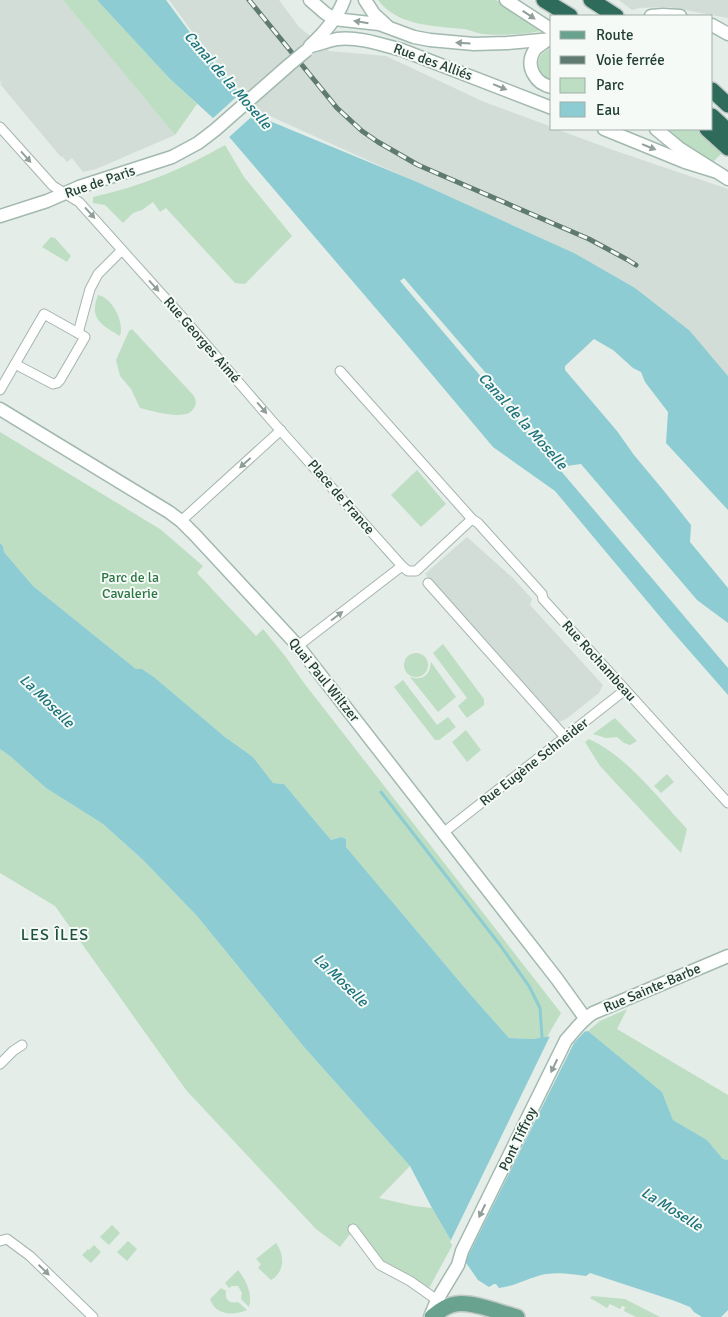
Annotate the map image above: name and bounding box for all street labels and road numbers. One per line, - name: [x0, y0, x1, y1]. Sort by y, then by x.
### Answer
- street label: Rue des Alliés: [391, 40, 475, 84]
- street label: Rue de Paris: [63, 162, 137, 202]
- street label: Rue Georges Aimé: [160, 294, 244, 386]
- street label: Place de France: [304, 456, 378, 538]
- street label: Rue Rochambeau: [558, 617, 640, 705]
- street label: Quai Paul Wiltzer: [285, 635, 364, 726]
- street label: Rue Eugène Schneider: [476, 714, 592, 810]
- street label: Rue Sainte-Barbe: [601, 960, 703, 1016]
- street label: Pont Tiffroy: [495, 1104, 541, 1174]

